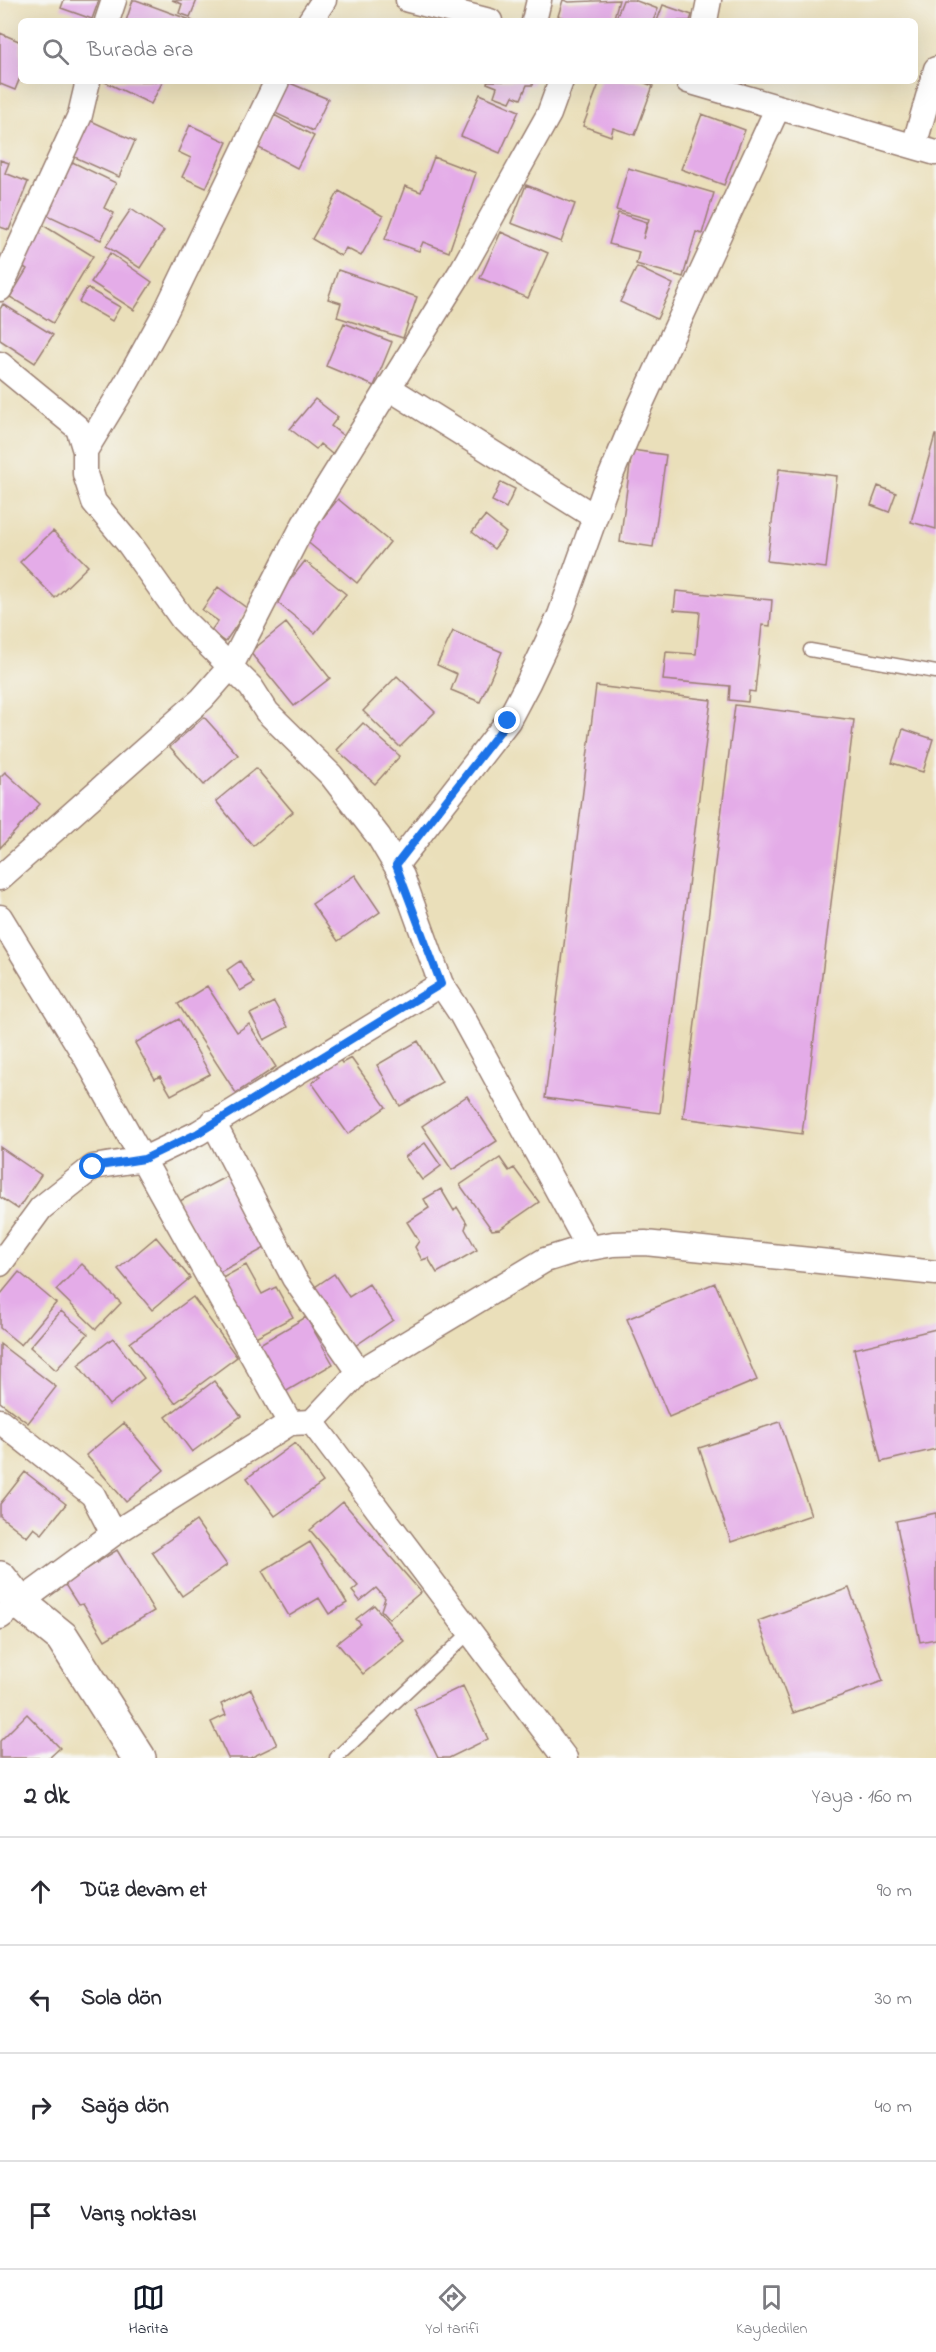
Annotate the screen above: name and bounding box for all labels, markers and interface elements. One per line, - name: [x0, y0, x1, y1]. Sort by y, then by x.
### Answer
- search box: [18, 18, 918, 84]
- icon: search: [39, 35, 72, 68]
- text: Burada ara: [87, 35, 193, 67]
- route end: [494, 707, 520, 733]
- route start: [79, 1153, 105, 1179]
- text: 2 dk: [24, 1778, 69, 1816]
- text: Yaya · 160 m: [812, 1783, 912, 1812]
- icon: ahead: [24, 1875, 57, 1908]
- text: Düz devam et: [81, 1875, 207, 1907]
- text: 90 m: [877, 1877, 912, 1906]
- icon: left: [24, 1983, 57, 2016]
- text: Sola dön: [81, 1983, 162, 2015]
- text: 30 m: [875, 1985, 912, 2014]
- icon: right: [24, 2091, 57, 2124]
- text: Sağa dön: [81, 2091, 169, 2123]
- text: 40 m: [875, 2093, 912, 2122]
- icon: arrive: [24, 2199, 57, 2232]
- text: Varış noktası: [81, 2199, 196, 2231]
- tab: Harita: [129, 2281, 168, 2341]
- tab: Yol tarifi: [425, 2281, 479, 2341]
- tab: Kaydedilen: [736, 2281, 807, 2341]

